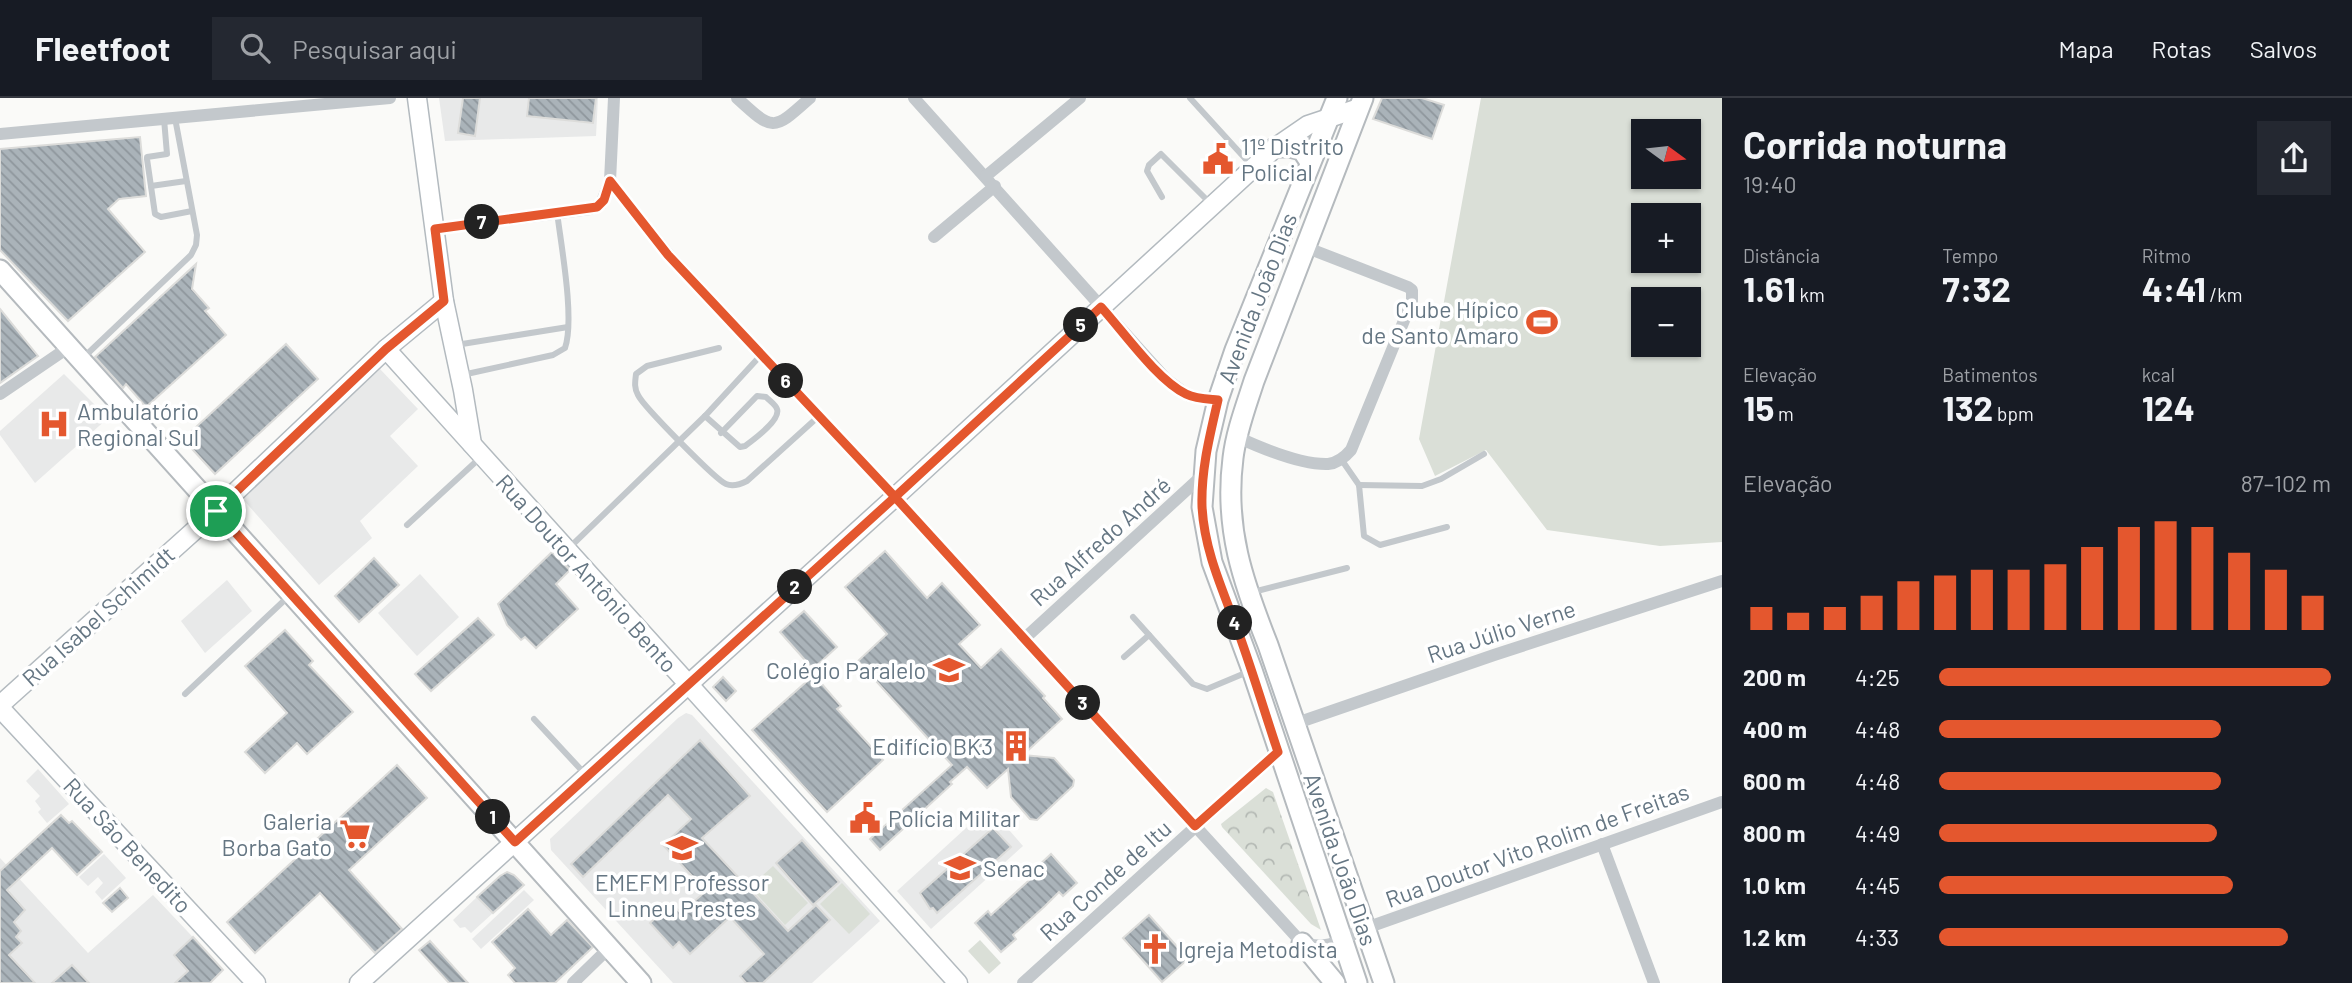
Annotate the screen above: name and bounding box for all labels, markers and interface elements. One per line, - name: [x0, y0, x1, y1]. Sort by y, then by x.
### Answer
- search box: [212, 17, 702, 80]
- text: Fleetfoot: [35, 28, 170, 68]
- icon: search: [236, 29, 274, 67]
- text: Pesquisar aqui: [292, 33, 457, 64]
- text: Mapa: [2059, 34, 2114, 63]
- text: Rotas: [2152, 34, 2212, 63]
- text: Salvos: [2250, 34, 2317, 63]
- north arrow: [1631, 119, 1701, 189]
- map controls: [1631, 119, 1701, 357]
- text: Corrida noturna: [1743, 121, 2007, 167]
- button: share: [2257, 121, 2331, 195]
- place label: 11º Distrito Policial: [1241, 132, 1344, 186]
- public building icon: 11º Distrito Policial: [1201, 142, 1235, 176]
- text: 19:40: [1743, 170, 1797, 198]
- button: +: [1631, 203, 1701, 273]
- pin: 7: [464, 204, 500, 240]
- street label: Avenida João Dias: [1212, 209, 1302, 387]
- text: 7: [477, 210, 486, 233]
- text: Distância: [1743, 244, 1820, 267]
- text: Tempo: [1942, 244, 1998, 267]
- text: Ritmo: [2142, 244, 2191, 267]
- text: 1.61: [1743, 267, 1796, 309]
- text: 7:32: [1942, 267, 2011, 309]
- text: 4:41: [2142, 267, 2206, 309]
- text: km: [1796, 283, 1825, 306]
- text: /km: [2206, 283, 2242, 306]
- button: −: [1631, 287, 1701, 357]
- place label: Clube Hípico de Santo Amaro: [1361, 295, 1519, 349]
- sports icon: Clube Hípico de Santo Amaro: [1525, 305, 1559, 339]
- pin: 5: [1064, 308, 1098, 342]
- text: 5: [1075, 313, 1086, 336]
- text: Elevação: [1743, 363, 1817, 386]
- text: Batimentos: [1942, 363, 2038, 386]
- text: kcal: [2142, 363, 2175, 386]
- pin: 6: [768, 364, 804, 398]
- text: 6: [780, 369, 791, 392]
- text: 15: [1743, 386, 1774, 428]
- text: 132: [1942, 386, 1993, 428]
- text: 124: [2142, 386, 2195, 428]
- place label: Ambulatório Regional Sul: [77, 397, 199, 451]
- text: m: [1774, 402, 1794, 425]
- text: bpm: [1993, 402, 2034, 425]
- hospital icon: Ambulatório Regional Sul: [37, 407, 71, 441]
- street label: Rua Doutor Antônio Bento: [491, 468, 683, 678]
- text: Elevação: [1743, 469, 1833, 497]
- text: 87–102 m: [2241, 469, 2331, 497]
- street label: Rua Alfredo André: [1024, 470, 1176, 612]
- pin: [186, 481, 246, 541]
- icon: arrive: [197, 492, 235, 530]
- street label: Rua Isabel Schimidt: [16, 540, 180, 692]
- pin: 2: [778, 570, 812, 604]
- text: 2: [789, 575, 800, 598]
- street label: Rua Júlio Verne: [1423, 594, 1579, 668]
- pin: 4: [1218, 606, 1252, 640]
- text: 4: [1229, 611, 1240, 634]
- school or university icon: Colégio Paralelo: [932, 653, 966, 687]
- place label: Colégio Paralelo: [766, 656, 926, 684]
- text: 200 m: [1743, 663, 1806, 691]
- text: 4:25: [1855, 663, 1900, 691]
- pin: 3: [1066, 686, 1100, 720]
- text: 3: [1077, 691, 1088, 714]
- text: 400 m: [1743, 715, 1807, 743]
- text: 4:48: [1855, 715, 1900, 743]
- building icon: Edifício BK3: [999, 729, 1033, 763]
- place label: Edifício BK3: [872, 732, 993, 760]
- text: 600 m: [1743, 767, 1805, 795]
- text: 4:48: [1855, 767, 1900, 795]
- street label: Avenida João Dias: [1298, 769, 1384, 949]
- street label: Rua São Benedito: [58, 771, 198, 919]
- street label: Rua Doutor Vito Rolim de Freitas: [1381, 777, 1693, 913]
- pin: 1: [476, 800, 510, 834]
- public building icon: Polícia Militar: [848, 801, 882, 835]
- place label: Polícia Militar: [888, 804, 1021, 832]
- text: 1: [489, 805, 496, 828]
- place label: Galeria Borba Gato: [222, 807, 332, 861]
- street label: Rua Conde de Itu: [1034, 814, 1176, 946]
- supermarket icon: Galeria Borba Gato: [338, 817, 372, 851]
- text: 800 m: [1743, 819, 1805, 847]
- text: 4:49: [1855, 819, 1900, 847]
- school or university icon: EMEFM Professor Linneu Prestes: [665, 831, 699, 865]
- school or university icon: Senac: [943, 851, 977, 885]
- place label: Senac: [983, 854, 1045, 882]
- place label: EMEFM Professor Linneu Prestes: [595, 868, 770, 922]
- text: 1.0 km: [1743, 871, 1806, 899]
- text: 4:45: [1855, 871, 1900, 899]
- text: 1.2 km: [1743, 923, 1806, 951]
- text: 4:33: [1855, 923, 1899, 951]
- church icon: Igreja Metodista: [1138, 932, 1172, 966]
- place label: Igreja Metodista: [1178, 935, 1337, 963]

